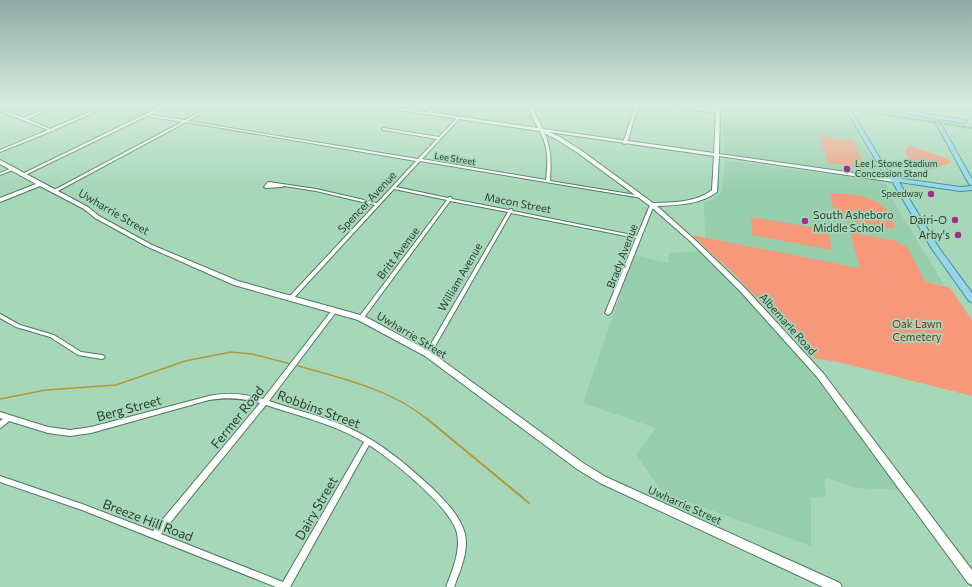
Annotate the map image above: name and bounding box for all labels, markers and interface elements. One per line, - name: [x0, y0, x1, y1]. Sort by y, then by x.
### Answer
- street label: Lee Street: [434, 150, 477, 167]
- place label: Lee J. Stone Stadium Concession Stand: [855, 158, 938, 179]
- marker: Lee J. Stone Stadium Concession Stand: [842, 164, 852, 174]
- street label: Spencer Avenue: [335, 168, 399, 235]
- street label: Uwharrie Street: [77, 186, 152, 237]
- place label: Speedway: [881, 188, 923, 199]
- marker: Speedway: [926, 189, 936, 199]
- street label: Macon Street: [484, 190, 553, 215]
- place label: South Asheboro Middle School: [813, 208, 894, 234]
- place label: Dairi-O: [909, 213, 947, 226]
- marker: Dairi-O: [950, 215, 960, 225]
- marker: South Asheboro Middle School: [800, 216, 810, 226]
- street label: Brady Avenue: [603, 222, 640, 290]
- street label: Britt Avenue: [374, 224, 422, 281]
- place label: Arby's: [919, 228, 950, 241]
- marker: Arby's: [953, 230, 963, 240]
- street label: William Avenue: [435, 240, 484, 313]
- street label: Albemarle Road: [757, 290, 820, 357]
- street label: Uwharrie Street: [375, 309, 450, 361]
- park label: Oak Lawn Cemetery: [892, 317, 942, 343]
- street label: Fermer Road: [207, 383, 267, 451]
- street label: Robbins Street: [275, 387, 363, 431]
- street label: Berg Street: [95, 392, 163, 424]
- street label: Dairy Street: [291, 473, 341, 543]
- street label: Uwharrie Street: [646, 482, 725, 527]
- street label: Breeze Hill Road: [101, 495, 195, 545]

